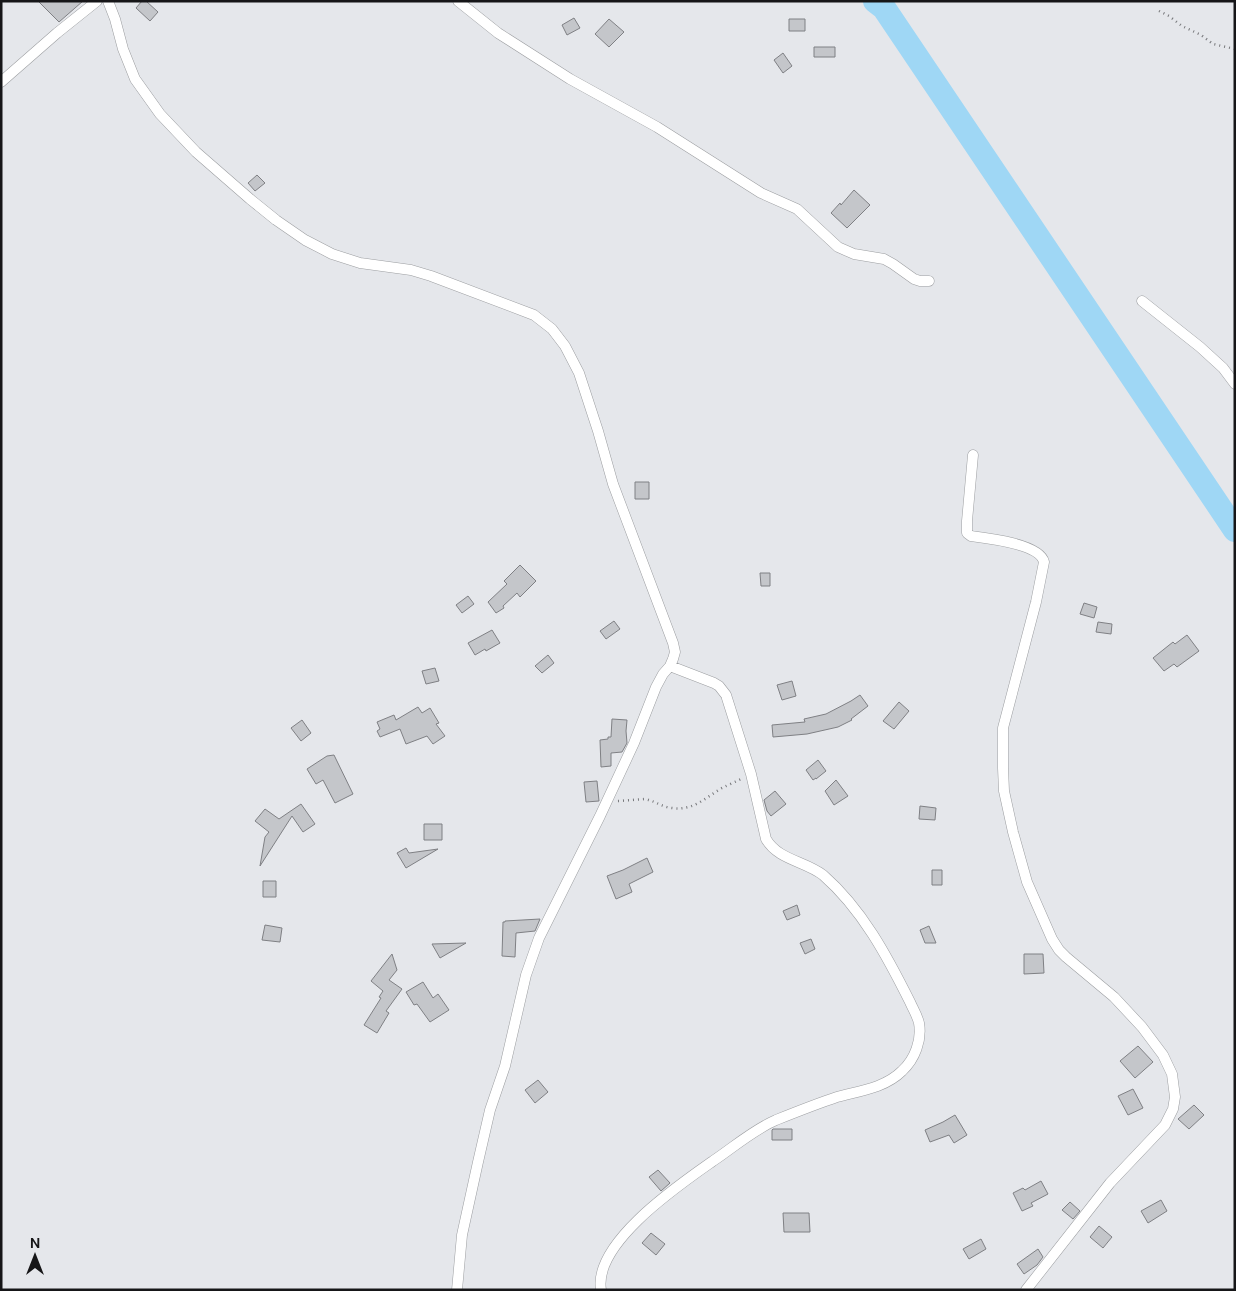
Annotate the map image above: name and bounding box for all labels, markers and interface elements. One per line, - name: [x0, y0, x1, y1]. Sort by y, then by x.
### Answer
- north arrow: [10, 1231, 60, 1281]
- text: N: [30, 1234, 40, 1252]

